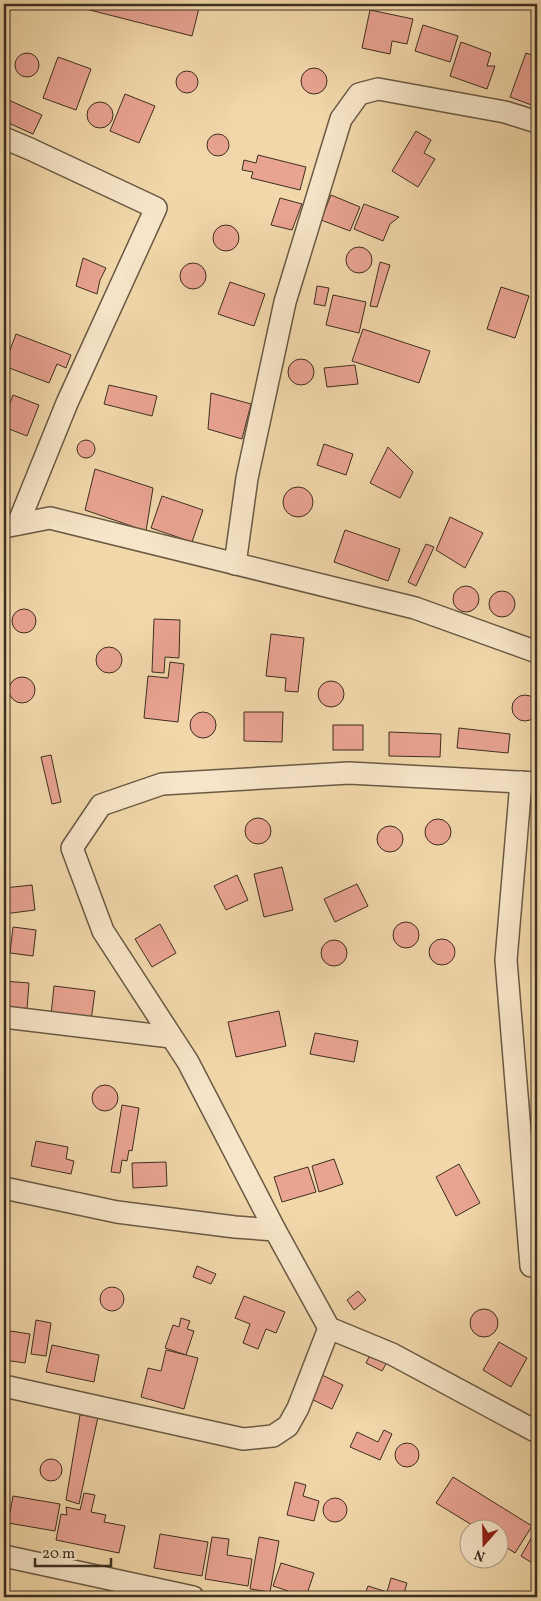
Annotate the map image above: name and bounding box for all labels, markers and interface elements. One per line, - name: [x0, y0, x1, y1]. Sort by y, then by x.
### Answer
- north arrow: [458, 1518, 508, 1568]
- scale bar: [35, 1536, 111, 1568]
- text: 20 m: [42, 1544, 75, 1565]
- text: N: [472, 1544, 488, 1565]

